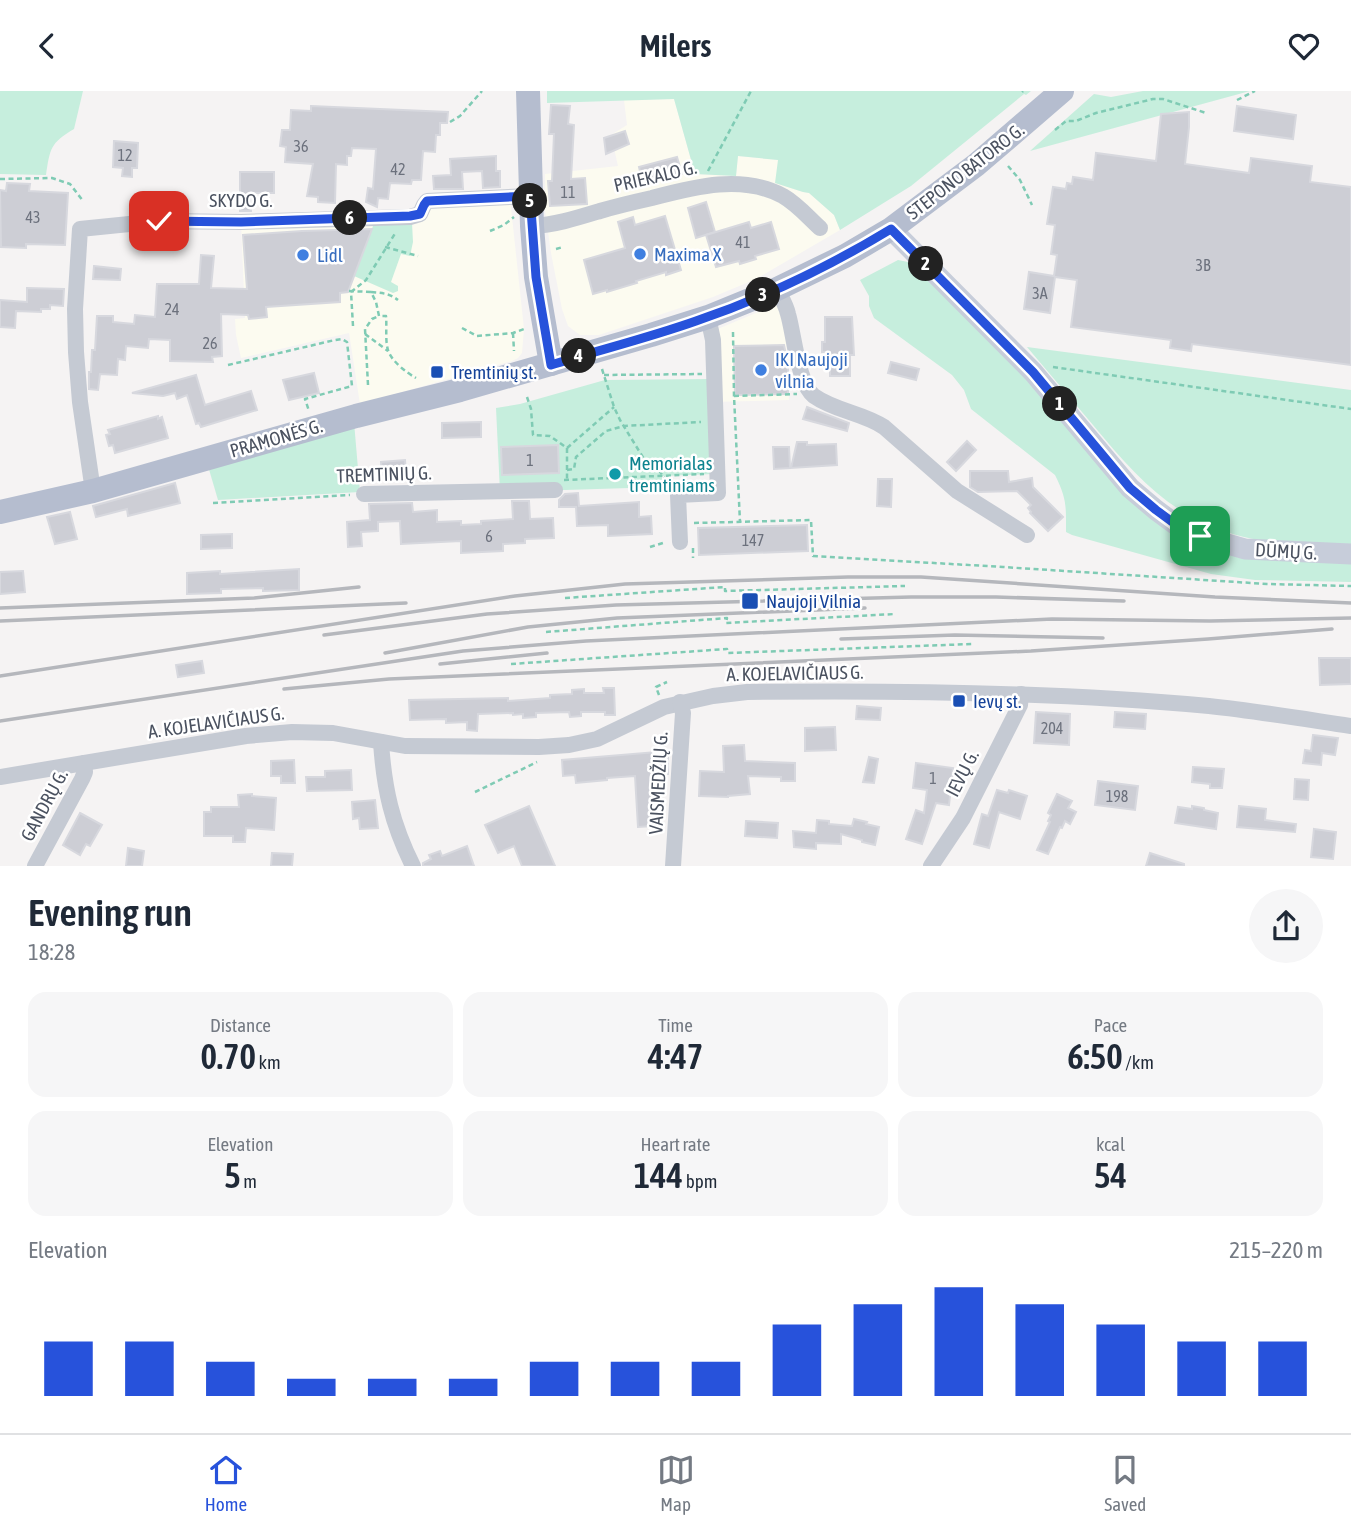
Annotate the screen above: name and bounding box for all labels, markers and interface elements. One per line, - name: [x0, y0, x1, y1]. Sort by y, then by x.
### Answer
- icon: back: [28, 27, 66, 65]
- text: Milers: [639, 27, 712, 64]
- icon: heart: [1285, 27, 1323, 65]
- street label: STEPONO BATORO G.: [902, 118, 1028, 224]
- house number: 36: [293, 137, 309, 155]
- house number: 12: [117, 146, 133, 164]
- street label: PRIEKALO G.: [611, 156, 699, 196]
- house number: 42: [390, 160, 406, 178]
- pin: 5: [512, 183, 548, 219]
- house number: 11: [560, 183, 576, 201]
- street label: SKYDO G.: [209, 189, 273, 211]
- text: 5: [525, 189, 534, 211]
- pin: [129, 191, 189, 251]
- pin: 6: [332, 201, 368, 235]
- icon: check: [140, 202, 178, 240]
- text: 6: [345, 206, 354, 228]
- house number: 43: [25, 208, 41, 226]
- house number: 41: [735, 233, 751, 251]
- place label: Maxima X: [654, 243, 722, 265]
- place label: Lidl: [317, 244, 343, 266]
- marker: Maxima X: [632, 246, 648, 262]
- marker: Lidl: [295, 247, 311, 263]
- pin: 2: [908, 247, 944, 281]
- text: 2: [921, 252, 930, 274]
- house number: 3B: [1195, 256, 1211, 274]
- pin: 3: [746, 277, 780, 313]
- text: 3: [758, 283, 767, 305]
- house number: 3A: [1032, 284, 1048, 302]
- house number: 24: [164, 300, 180, 318]
- house number: 26: [202, 334, 218, 352]
- pin: 4: [562, 338, 596, 373]
- text: 4: [574, 344, 583, 366]
- place label: IKI Naujoji vilnia: [775, 348, 848, 392]
- place label: Tremtinių st.: [451, 361, 537, 383]
- marker: IKI Naujoji vilnia: [753, 362, 769, 378]
- marker: Tremtinių st.: [429, 364, 445, 380]
- pin: 1: [1042, 387, 1078, 421]
- text: 1: [1055, 392, 1064, 414]
- street label: PRAMONĖS G.: [227, 414, 325, 462]
- house number: 1: [526, 451, 534, 469]
- place label: Memorialas tremtiniams: [629, 452, 715, 496]
- street label: TREMTINIŲ G.: [336, 461, 432, 487]
- marker: Memorialas tremtiniams: [607, 466, 623, 482]
- pin: [1170, 506, 1230, 566]
- icon: arrive: [1181, 517, 1219, 555]
- house number: 6: [485, 527, 493, 545]
- house number: 147: [742, 531, 764, 549]
- street label: DŪMŲ G.: [1255, 538, 1317, 564]
- place label: Naujoji Vilnia: [766, 590, 861, 612]
- marker: Naujoji Vilnia: [740, 591, 760, 611]
- street label: A. KOJELAVIČIAUS G.: [726, 661, 864, 685]
- place label: Ievų st.: [973, 690, 1021, 712]
- marker: Ievų st.: [951, 693, 967, 709]
- street label: A. KOJELAVIČIAUS G.: [147, 702, 285, 742]
- house number: 204: [1041, 719, 1063, 737]
- street label: VAISMEDŽIŲ G.: [644, 731, 672, 835]
- street label: IEVŲ G.: [941, 746, 983, 800]
- street label: GANDRŲ G.: [16, 765, 72, 845]
- house number: 1: [929, 769, 937, 787]
- house number: 198: [1106, 787, 1128, 805]
- button: share: [1249, 889, 1323, 963]
- text: Evening run: [28, 891, 192, 934]
- text: 18:28: [28, 939, 75, 965]
- text: Distance: [210, 1014, 271, 1036]
- text: Time: [658, 1014, 693, 1036]
- text: Pace: [1094, 1014, 1127, 1036]
- text: 0.70: [200, 1036, 256, 1076]
- text: 4:47: [648, 1036, 703, 1076]
- text: 6:50: [1067, 1036, 1123, 1076]
- text: km: [256, 1051, 281, 1073]
- text: /km: [1123, 1051, 1154, 1073]
- text: Elevation: [208, 1133, 273, 1155]
- text: Heart rate: [641, 1133, 710, 1155]
- text: kcal: [1096, 1133, 1125, 1155]
- text: 5: [224, 1155, 241, 1195]
- text: 144: [634, 1155, 683, 1195]
- text: 54: [1094, 1155, 1127, 1195]
- text: m: [241, 1170, 257, 1192]
- text: bpm: [683, 1170, 717, 1192]
- text: Elevation: [28, 1237, 108, 1263]
- text: 215–220 m: [1229, 1237, 1323, 1263]
- tab: Home: [205, 1451, 247, 1515]
- tab: Map: [657, 1451, 695, 1515]
- tab: Saved: [1104, 1451, 1146, 1515]

